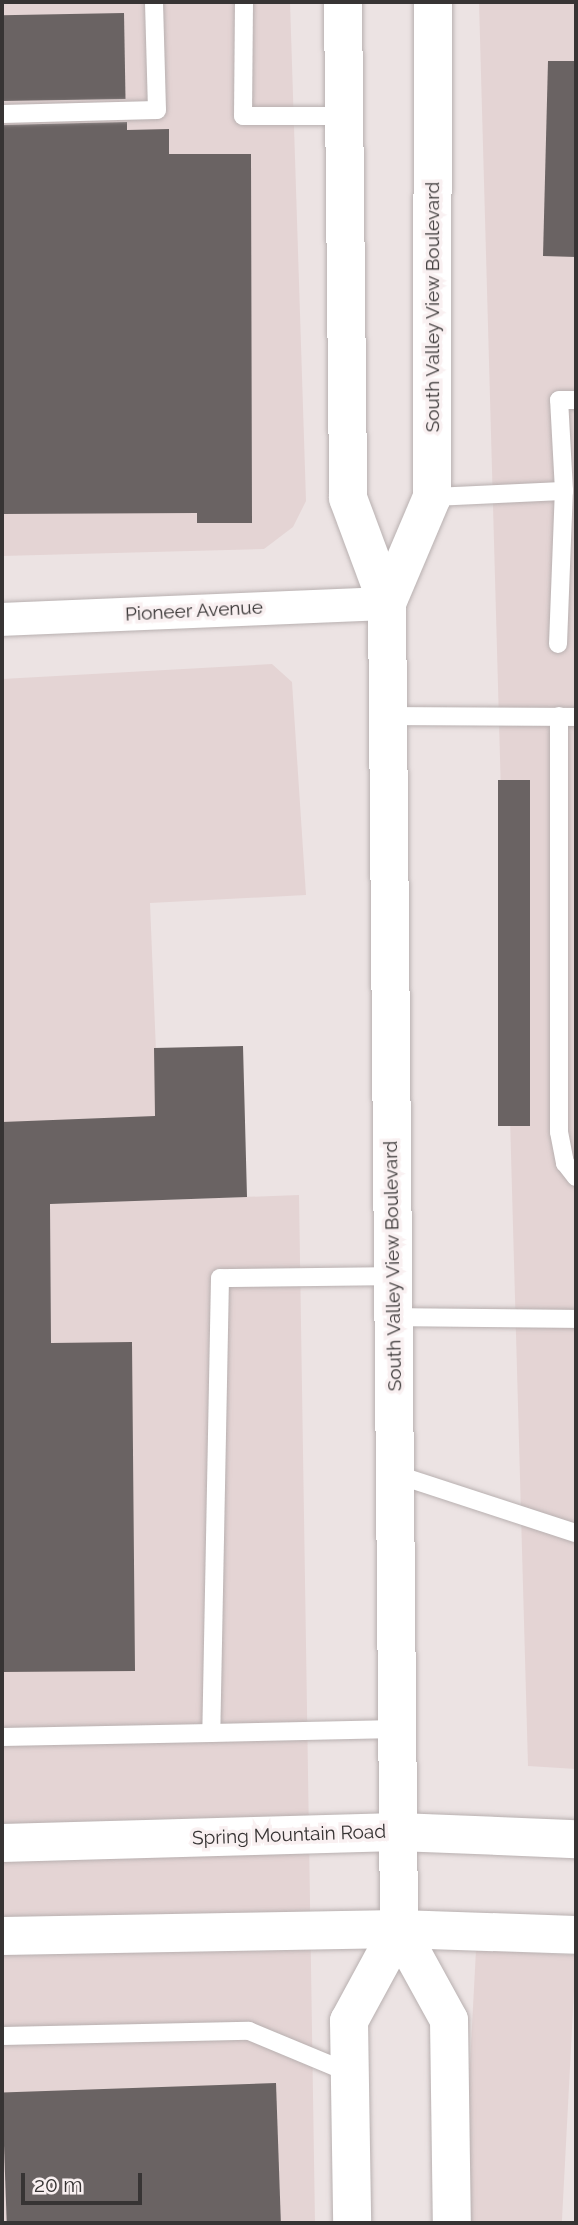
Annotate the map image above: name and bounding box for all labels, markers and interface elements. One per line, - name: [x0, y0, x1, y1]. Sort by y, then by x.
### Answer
- street label: South Valley View Boulevard: [422, 180, 444, 434]
- street label: Pioneer Avenue: [124, 596, 264, 626]
- street label: South Valley View Boulevard: [379, 1139, 407, 1393]
- street label: Spring Mountain Road: [192, 1820, 386, 1850]
- scale bar: [24, 2158, 145, 2202]
- text: 20 m: [34, 2172, 82, 2197]

